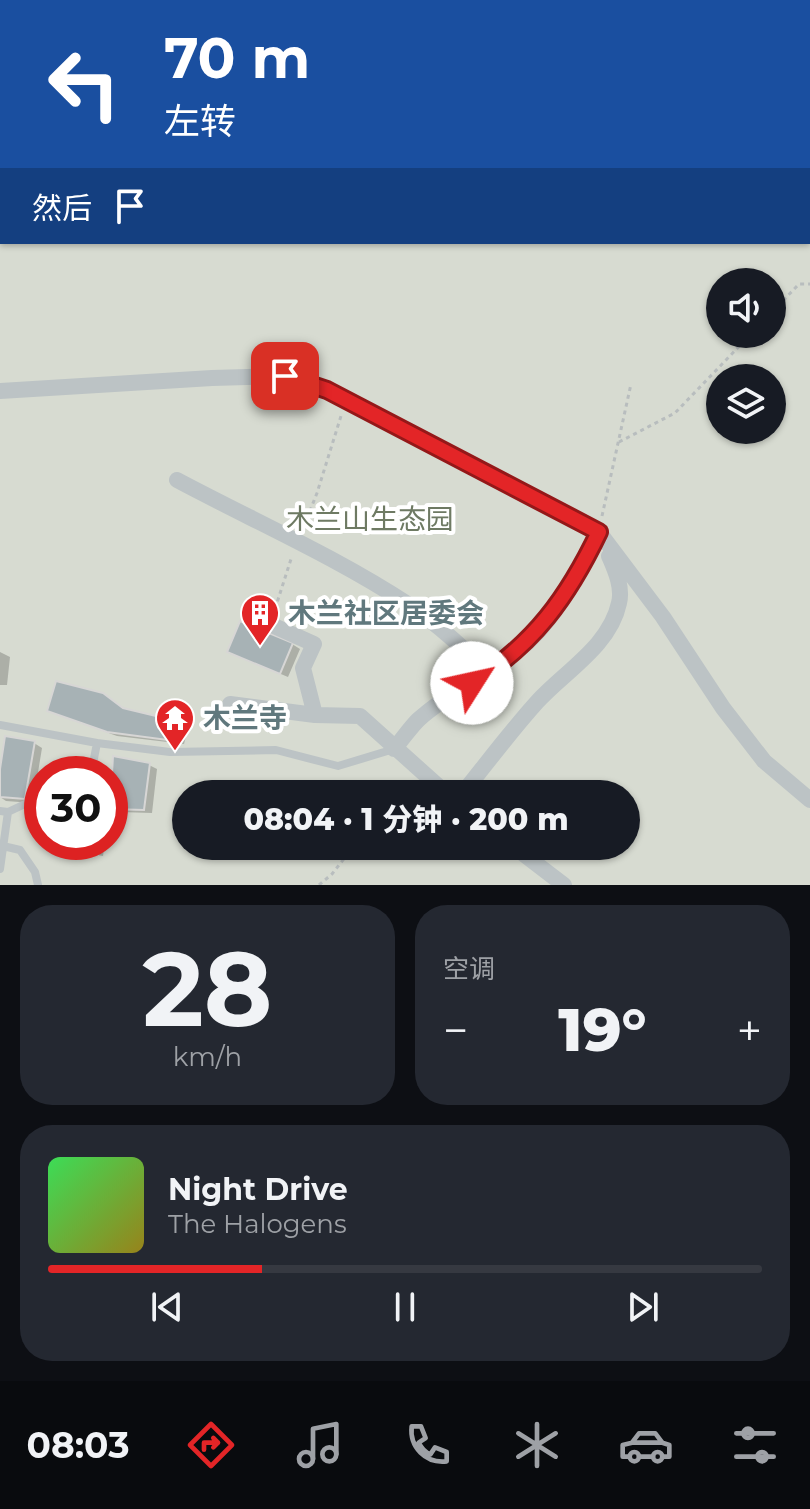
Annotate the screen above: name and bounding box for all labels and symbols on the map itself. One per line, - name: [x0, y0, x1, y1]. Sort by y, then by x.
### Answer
- pin: [251, 342, 319, 410]
- park label: 木兰山生态园: [286, 502, 454, 536]
- building icon: 木兰社区居委会: [239, 592, 281, 647]
- place label: 木兰社区居委会: [288, 596, 484, 630]
- position arrow: [430, 641, 514, 725]
- temple icon: 木兰寺: [154, 697, 196, 752]
- place label: 木兰寺: [203, 701, 287, 735]
- speed limit sign: 30: [24, 756, 128, 860]

